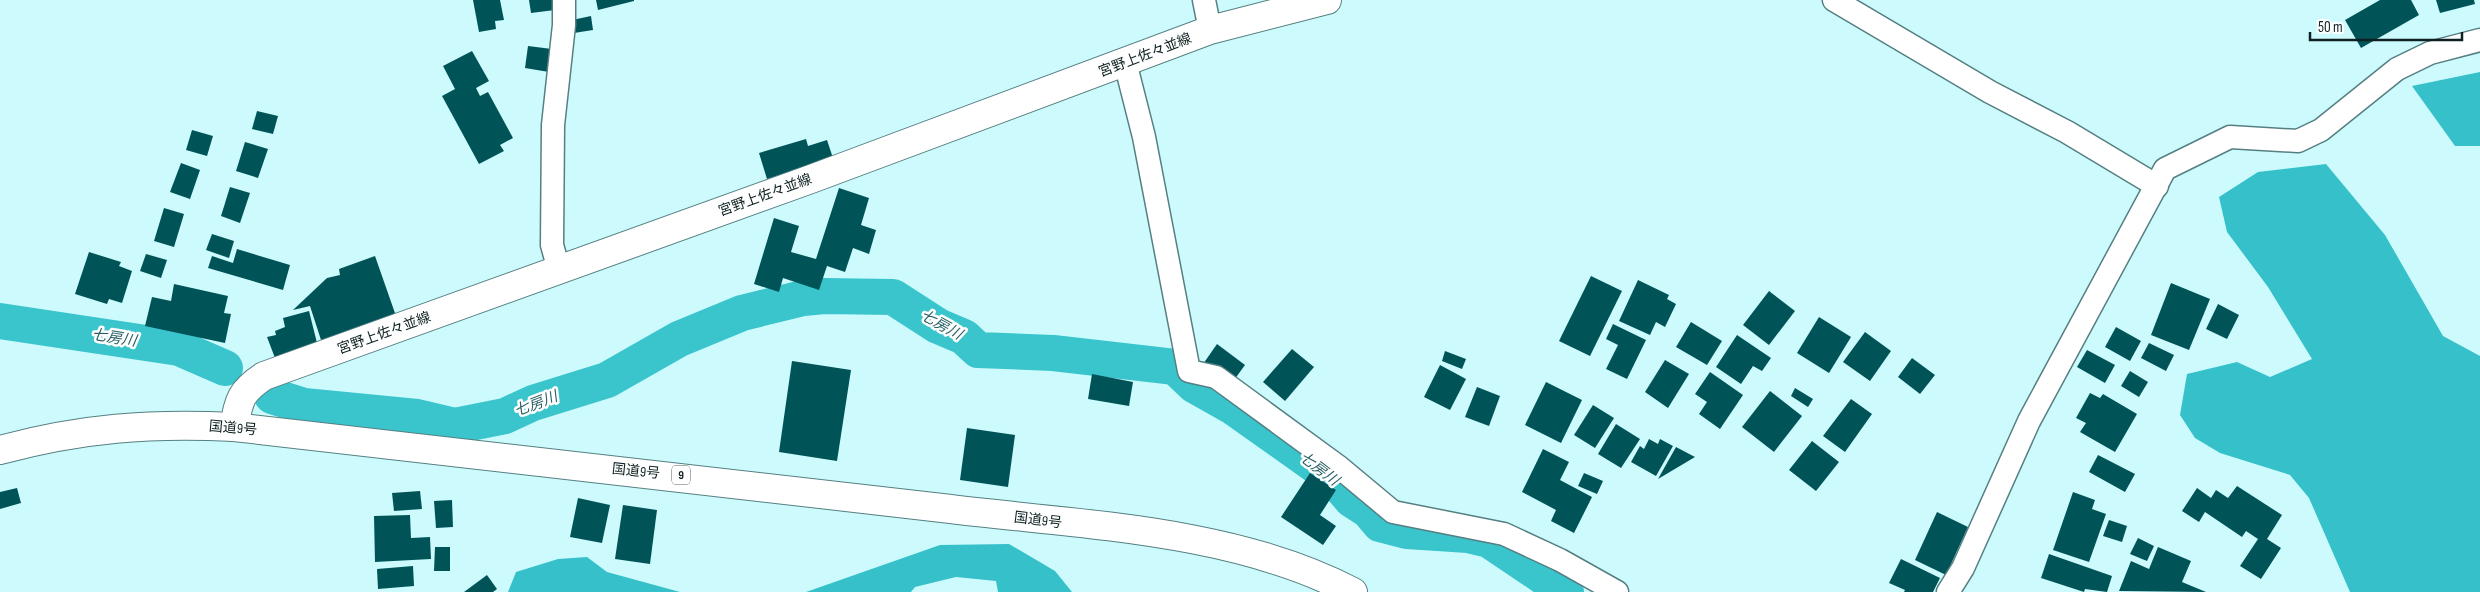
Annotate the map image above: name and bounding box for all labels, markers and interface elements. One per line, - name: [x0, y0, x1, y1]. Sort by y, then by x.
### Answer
- scale bar: [2310, 10, 2462, 42]
- text: 50 m: [2318, 18, 2343, 37]
- street label: 宮野上佐々並線: [1096, 30, 1194, 80]
- street label: 宮野上佐々並線: [716, 170, 814, 220]
- water label: 七房川: [917, 306, 967, 345]
- street label: 宮野上佐々並線: [335, 308, 433, 358]
- water label: 七房川: [90, 325, 140, 351]
- water label: 七房川: [512, 386, 562, 421]
- street label: 国道9号: [208, 417, 258, 439]
- water label: 七房川: [1295, 448, 1344, 491]
- street label: 国道9号: [611, 460, 661, 482]
- road number: 9: [672, 466, 690, 484]
- street label: 国道9号: [1013, 509, 1063, 531]

